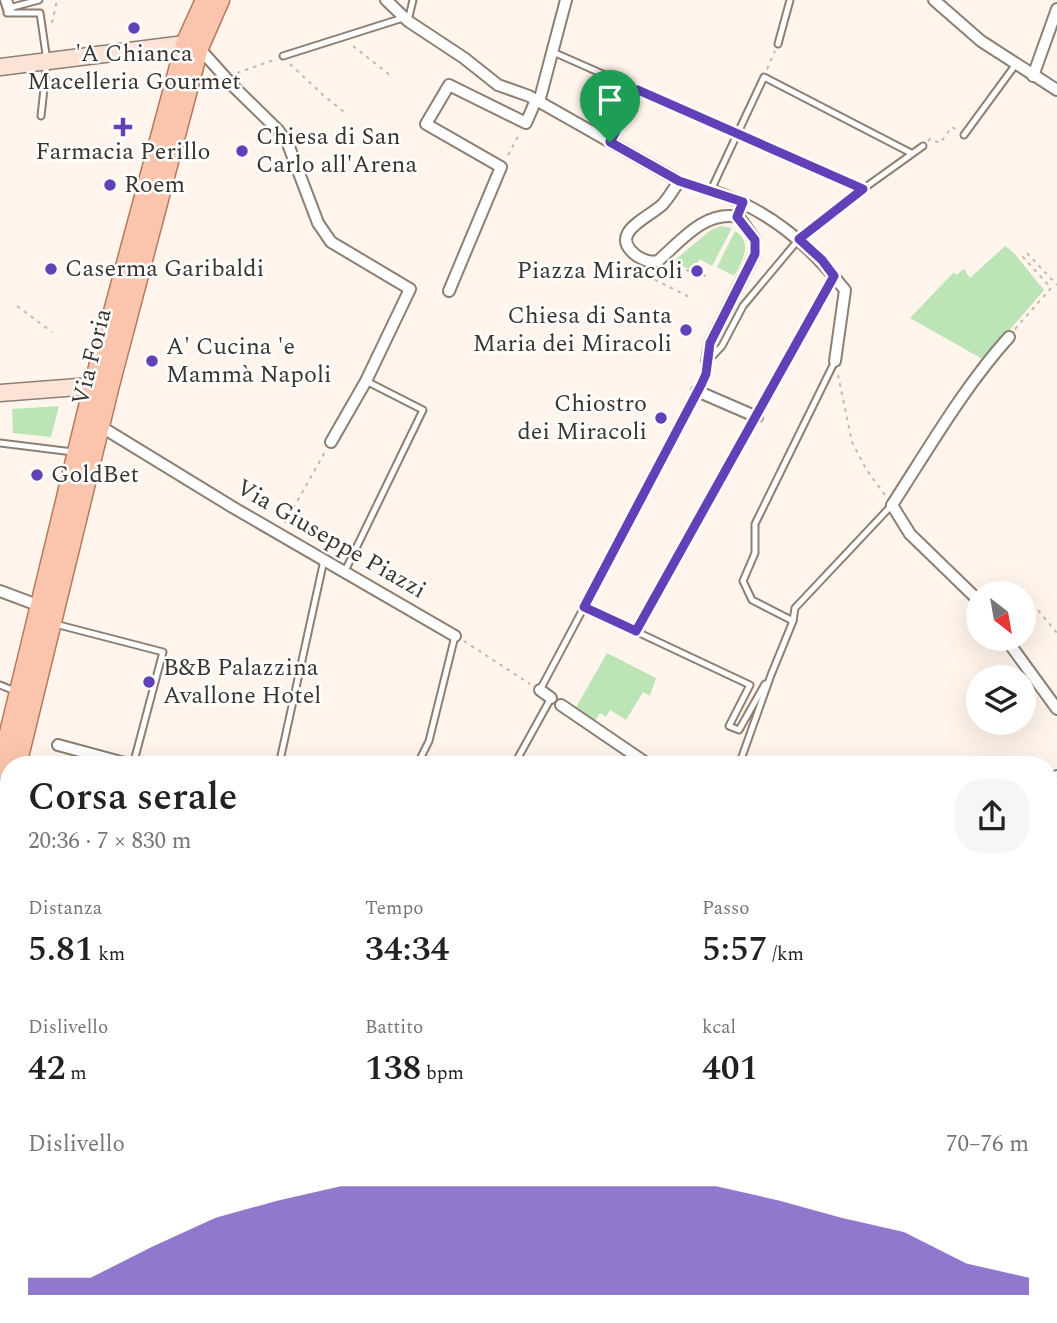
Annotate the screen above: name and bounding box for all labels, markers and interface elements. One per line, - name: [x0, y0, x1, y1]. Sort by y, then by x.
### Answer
- marker: 'A Chianca Macelleria Gourmet: [126, 20, 142, 36]
- place label: 'A Chianca Macelleria Gourmet: [27, 36, 241, 100]
- pin: [580, 70, 640, 142]
- icon: arrive: [591, 81, 629, 119]
- marker: Farmacia Perillo: [115, 119, 131, 135]
- place label: Chiesa di San Carlo all'Arena: [256, 119, 417, 183]
- place label: Farmacia Perillo: [35, 134, 211, 170]
- marker: Chiesa di San Carlo all'Arena: [234, 143, 250, 159]
- place label: Roem: [124, 167, 185, 203]
- marker: Roem: [102, 177, 118, 193]
- place label: Caserma Garibaldi: [65, 251, 264, 287]
- place label: Piazza Miracoli: [517, 253, 683, 289]
- marker: Caserma Garibaldi: [43, 261, 59, 277]
- marker: Piazza Miracoli: [689, 263, 705, 279]
- place label: Chiesa di Santa Maria dei Miracoli: [473, 298, 672, 362]
- street label: Via Foria: [63, 304, 121, 409]
- marker: Chiesa di Santa Maria dei Miracoli: [678, 322, 694, 338]
- place label: A' Cucina 'e Mammà Napoli: [166, 329, 332, 393]
- marker: A' Cucina 'e Mammà Napoli: [144, 353, 160, 369]
- place label: Chiostro dei Miracoli: [517, 386, 647, 450]
- marker: Chiostro dei Miracoli: [653, 410, 669, 426]
- place label: GoldBet: [51, 457, 139, 493]
- marker: GoldBet: [29, 467, 45, 483]
- street label: Via Giuseppe Piazzi: [229, 470, 433, 608]
- north arrow: [966, 581, 1036, 651]
- map controls: [966, 581, 1036, 735]
- place label: B&B Palazzina Avallone Hotel: [163, 650, 321, 714]
- button: layers: [966, 665, 1036, 735]
- marker: B&B Palazzina Avallone Hotel: [141, 674, 157, 690]
- text: Corsa serale: [28, 769, 238, 827]
- button: share: [955, 779, 1029, 853]
- text: 20:36 · 7 × 830 m: [28, 824, 192, 859]
- text: Distanza: [28, 894, 102, 923]
- text: Tempo: [365, 894, 424, 923]
- text: Passo: [702, 894, 750, 923]
- text: 5.81: [28, 923, 93, 976]
- text: 34:34: [365, 923, 449, 976]
- text: 5:57: [702, 923, 767, 976]
- text: km: [93, 940, 125, 969]
- text: /km: [767, 940, 804, 969]
- text: Dislivello: [28, 1013, 108, 1042]
- text: Battito: [365, 1013, 423, 1042]
- text: kcal: [702, 1013, 736, 1042]
- text: 42: [28, 1042, 66, 1095]
- text: 138: [365, 1042, 421, 1095]
- text: 401: [702, 1042, 758, 1095]
- text: m: [66, 1059, 87, 1088]
- text: bpm: [421, 1059, 464, 1088]
- text: Dislivello: [28, 1127, 125, 1162]
- text: 70–76 m: [946, 1127, 1029, 1162]

